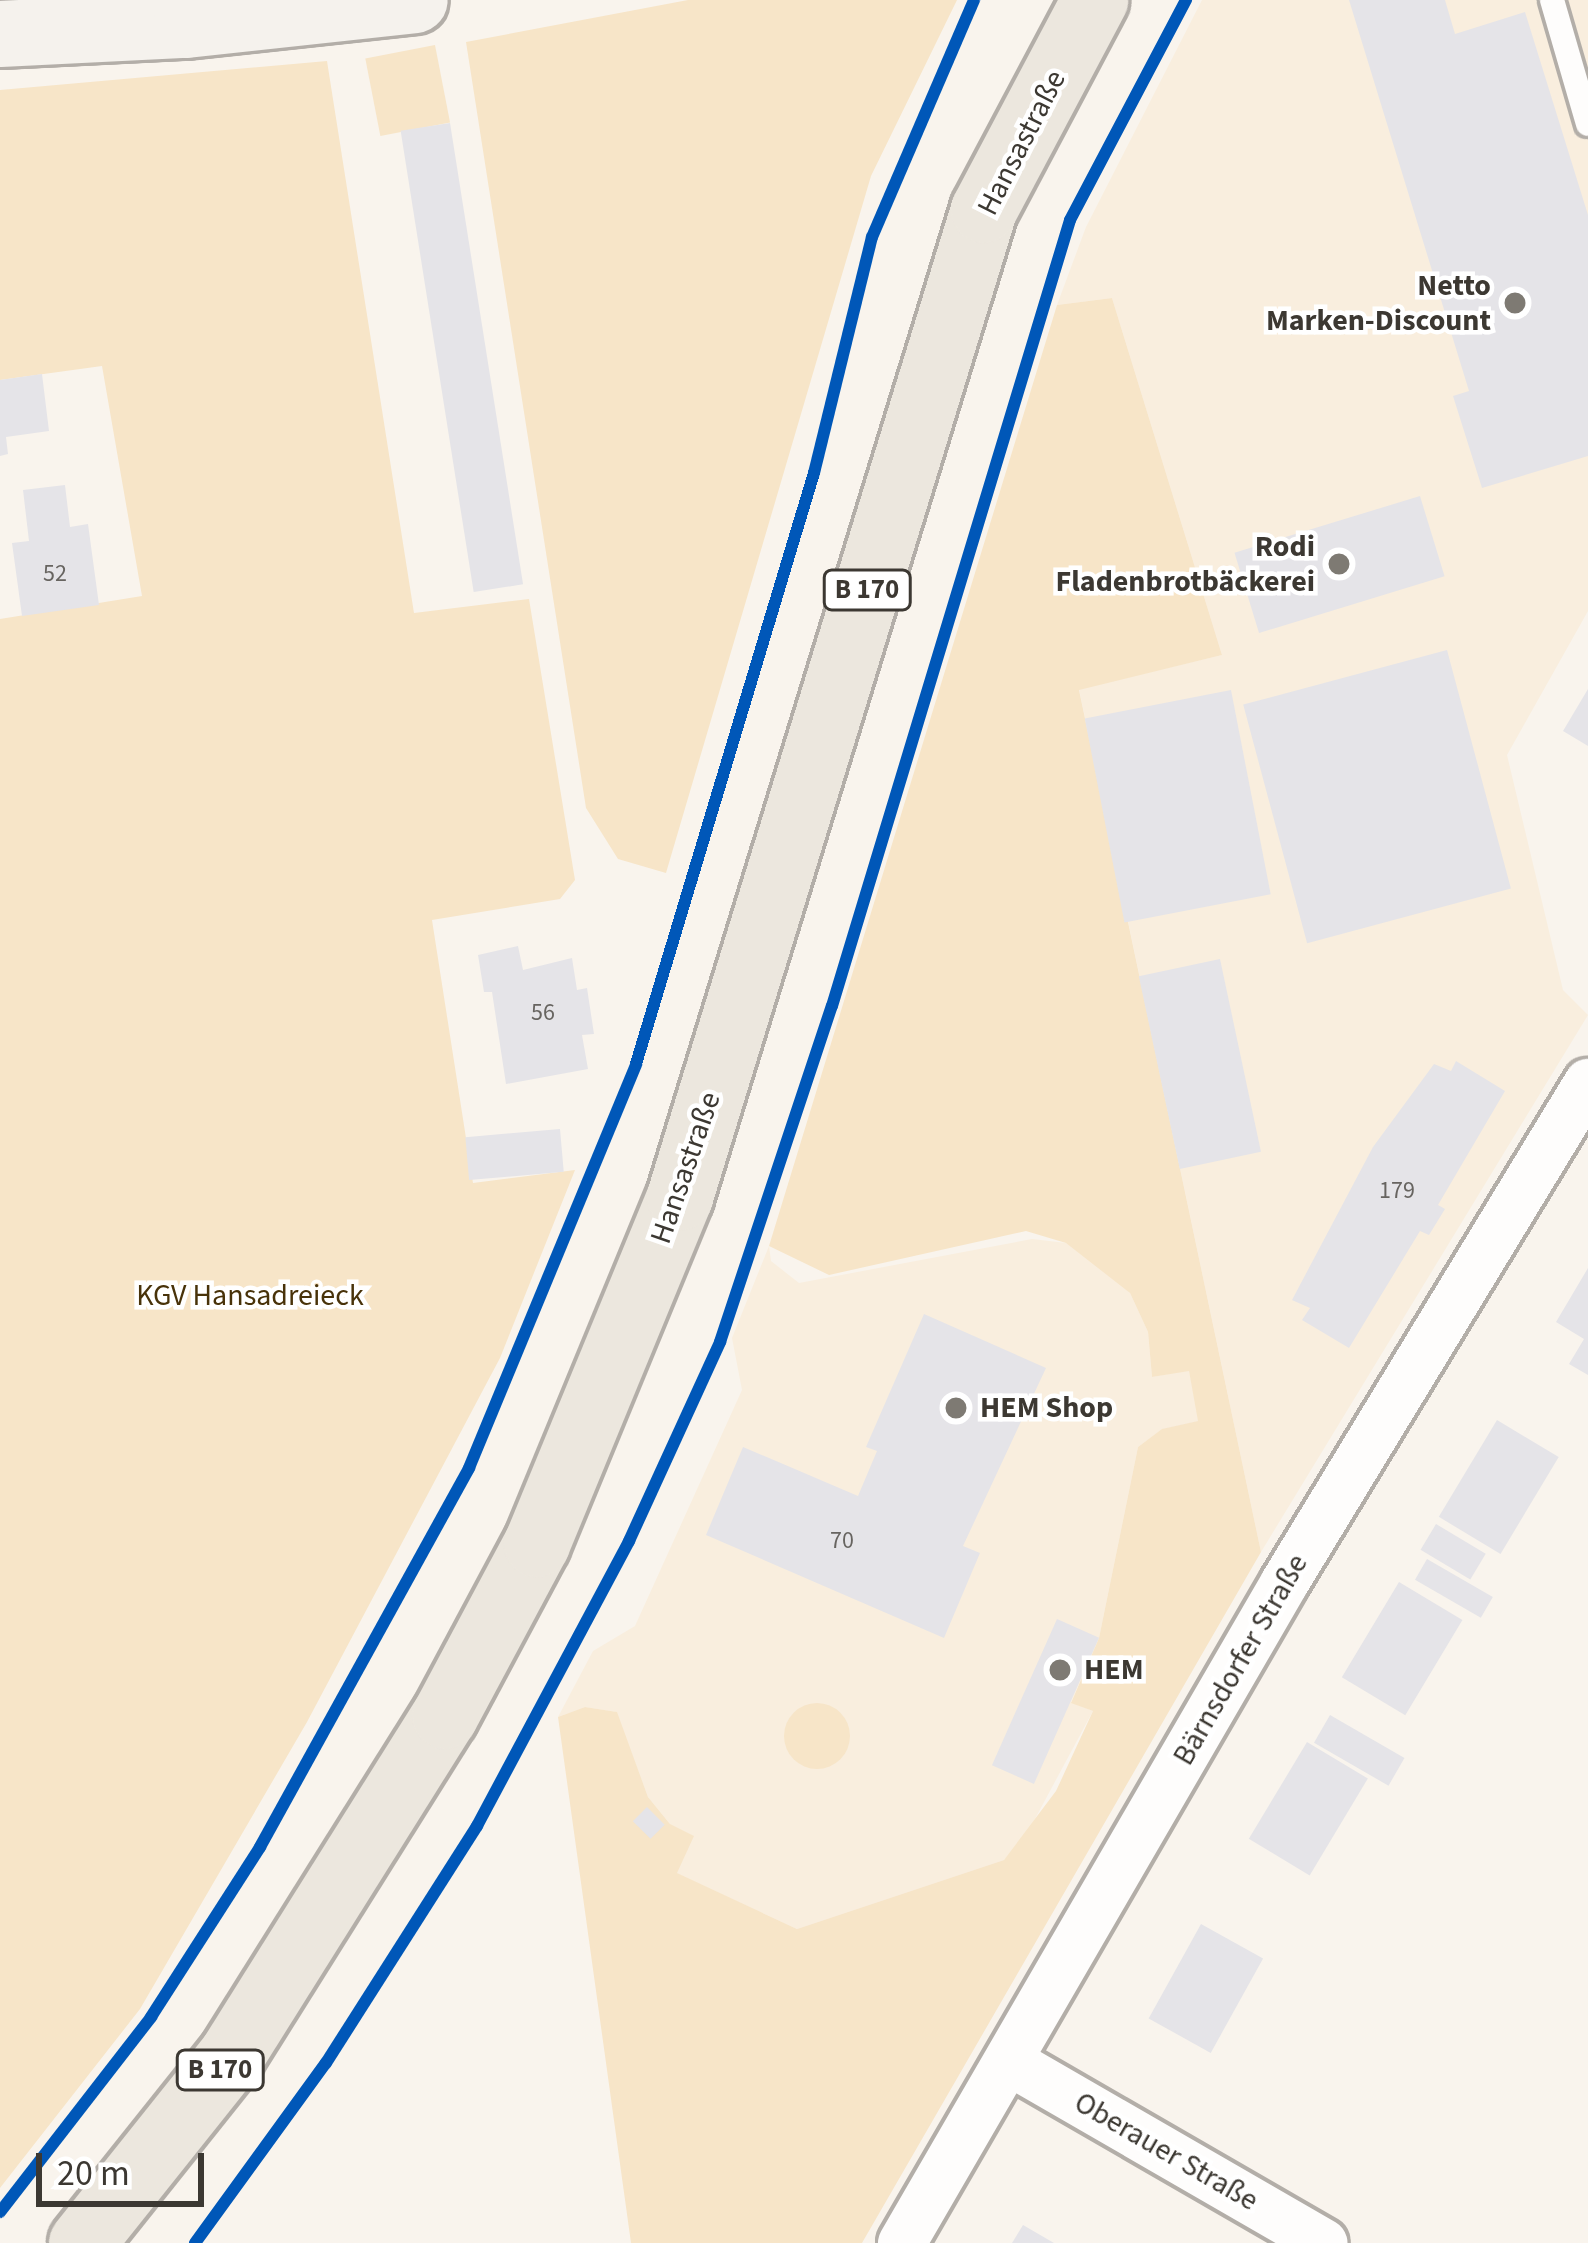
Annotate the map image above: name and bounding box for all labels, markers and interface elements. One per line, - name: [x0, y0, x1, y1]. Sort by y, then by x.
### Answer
- street label: Hansastraße: [970, 64, 1074, 222]
- place label: Netto Marken-Discount: [1266, 268, 1491, 338]
- marker: Netto Marken-Discount: [1502, 290, 1528, 316]
- place label: Rodi Fladenbrotbäckerei: [1056, 529, 1315, 600]
- marker: Rodi Fladenbrotbäckerei: [1326, 551, 1352, 577]
- house number: 52: [43, 560, 67, 588]
- road number: B 170: [822, 569, 912, 611]
- house number: 56: [531, 999, 555, 1027]
- street label: Hansastraße: [643, 1088, 729, 1248]
- house number: 179: [1379, 1177, 1415, 1205]
- park label: KGV Hansadreieck: [136, 1278, 364, 1314]
- place label: HEM Shop: [980, 1390, 1113, 1426]
- marker: HEM Shop: [943, 1395, 969, 1421]
- house number: 70: [830, 1527, 854, 1555]
- street label: Bärnsdorfer Straße: [1166, 1548, 1316, 1772]
- place label: HEM: [1084, 1652, 1144, 1688]
- marker: HEM: [1047, 1657, 1073, 1683]
- road number: B 170: [175, 2049, 265, 2091]
- street label: Oberauer Straße: [1068, 2085, 1264, 2219]
- scale bar: [42, 2129, 210, 2203]
- text: 20 m: [57, 2148, 130, 2199]

